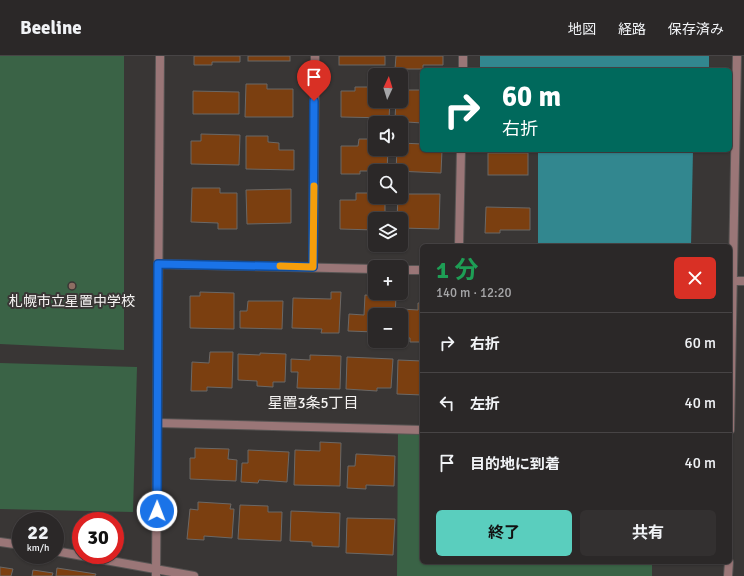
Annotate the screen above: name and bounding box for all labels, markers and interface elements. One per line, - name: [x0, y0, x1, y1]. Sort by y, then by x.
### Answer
- text: Beeline: [20, 16, 82, 40]
- text: 地図: [568, 21, 596, 38]
- text: 経路: [618, 21, 646, 38]
- text: 保存済み: [668, 21, 724, 38]
- pin: [297, 60, 331, 101]
- icon: arrive: [303, 66, 325, 88]
- north arrow: [368, 68, 408, 108]
- map controls: [368, 68, 408, 348]
- text: 60 m: [502, 80, 561, 114]
- icon: right: [436, 84, 488, 136]
- button: sound: [368, 116, 408, 156]
- text: 右折: [502, 118, 538, 140]
- button: search: [368, 164, 408, 204]
- button: layers: [368, 212, 408, 252]
- text: 1 分: [436, 255, 478, 285]
- button: close: [674, 257, 716, 299]
- button: +: [368, 260, 408, 300]
- marker: 札幌市立星置中学校: [67, 281, 77, 291]
- text: 140 m · 12:20: [436, 285, 512, 301]
- place label: 札幌市立星置中学校: [9, 293, 135, 310]
- button: −: [368, 308, 408, 348]
- icon: right: [436, 332, 458, 354]
- text: 60 m: [685, 334, 716, 352]
- text: 右折: [470, 335, 500, 353]
- icon: left: [436, 392, 458, 414]
- district label: 星置3条5丁目: [267, 394, 359, 412]
- text: 40 m: [685, 394, 716, 412]
- text: 左折: [470, 395, 500, 413]
- icon: arrive: [436, 452, 458, 474]
- text: 40 m: [685, 454, 716, 472]
- text: 目的地に到着: [470, 455, 560, 473]
- position arrow: [136, 490, 178, 532]
- button: 終了: [436, 510, 572, 556]
- button: 共有: [580, 510, 716, 556]
- speed limit sign: 30: [72, 512, 124, 564]
- text: 22: [27, 520, 49, 545]
- text: km/h: [27, 542, 49, 554]

